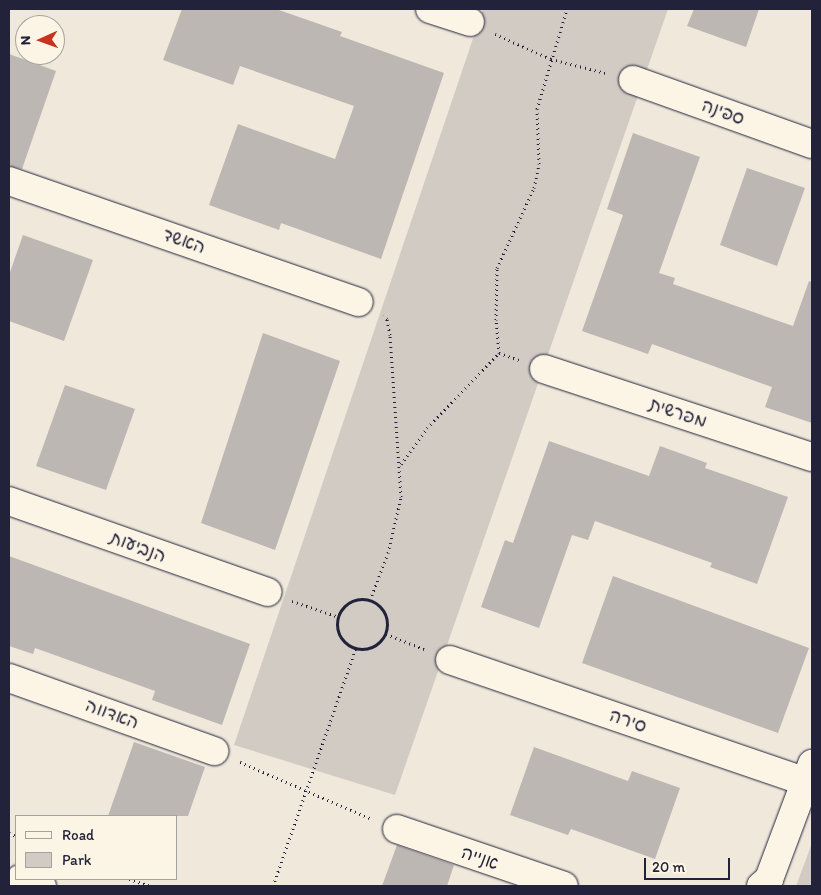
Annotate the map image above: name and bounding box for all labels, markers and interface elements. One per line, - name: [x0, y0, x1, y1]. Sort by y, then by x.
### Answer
- north arrow: [15, 15, 65, 65]
- text: N: [17, 35, 34, 46]
- street label: ספינה: [699, 94, 747, 130]
- street label: האשד: [160, 224, 208, 258]
- street label: מפרשית: [646, 394, 710, 432]
- street label: הנביעות: [107, 527, 169, 567]
- street label: האדווה: [82, 694, 142, 734]
- street label: סירה: [606, 705, 650, 737]
- legend: [15, 815, 178, 880]
- text: Road: [62, 826, 94, 844]
- street label: אנייה: [458, 842, 502, 874]
- scale bar: [646, 848, 732, 880]
- text: Park: [62, 851, 92, 869]
- text: 20 m: [652, 858, 685, 876]

